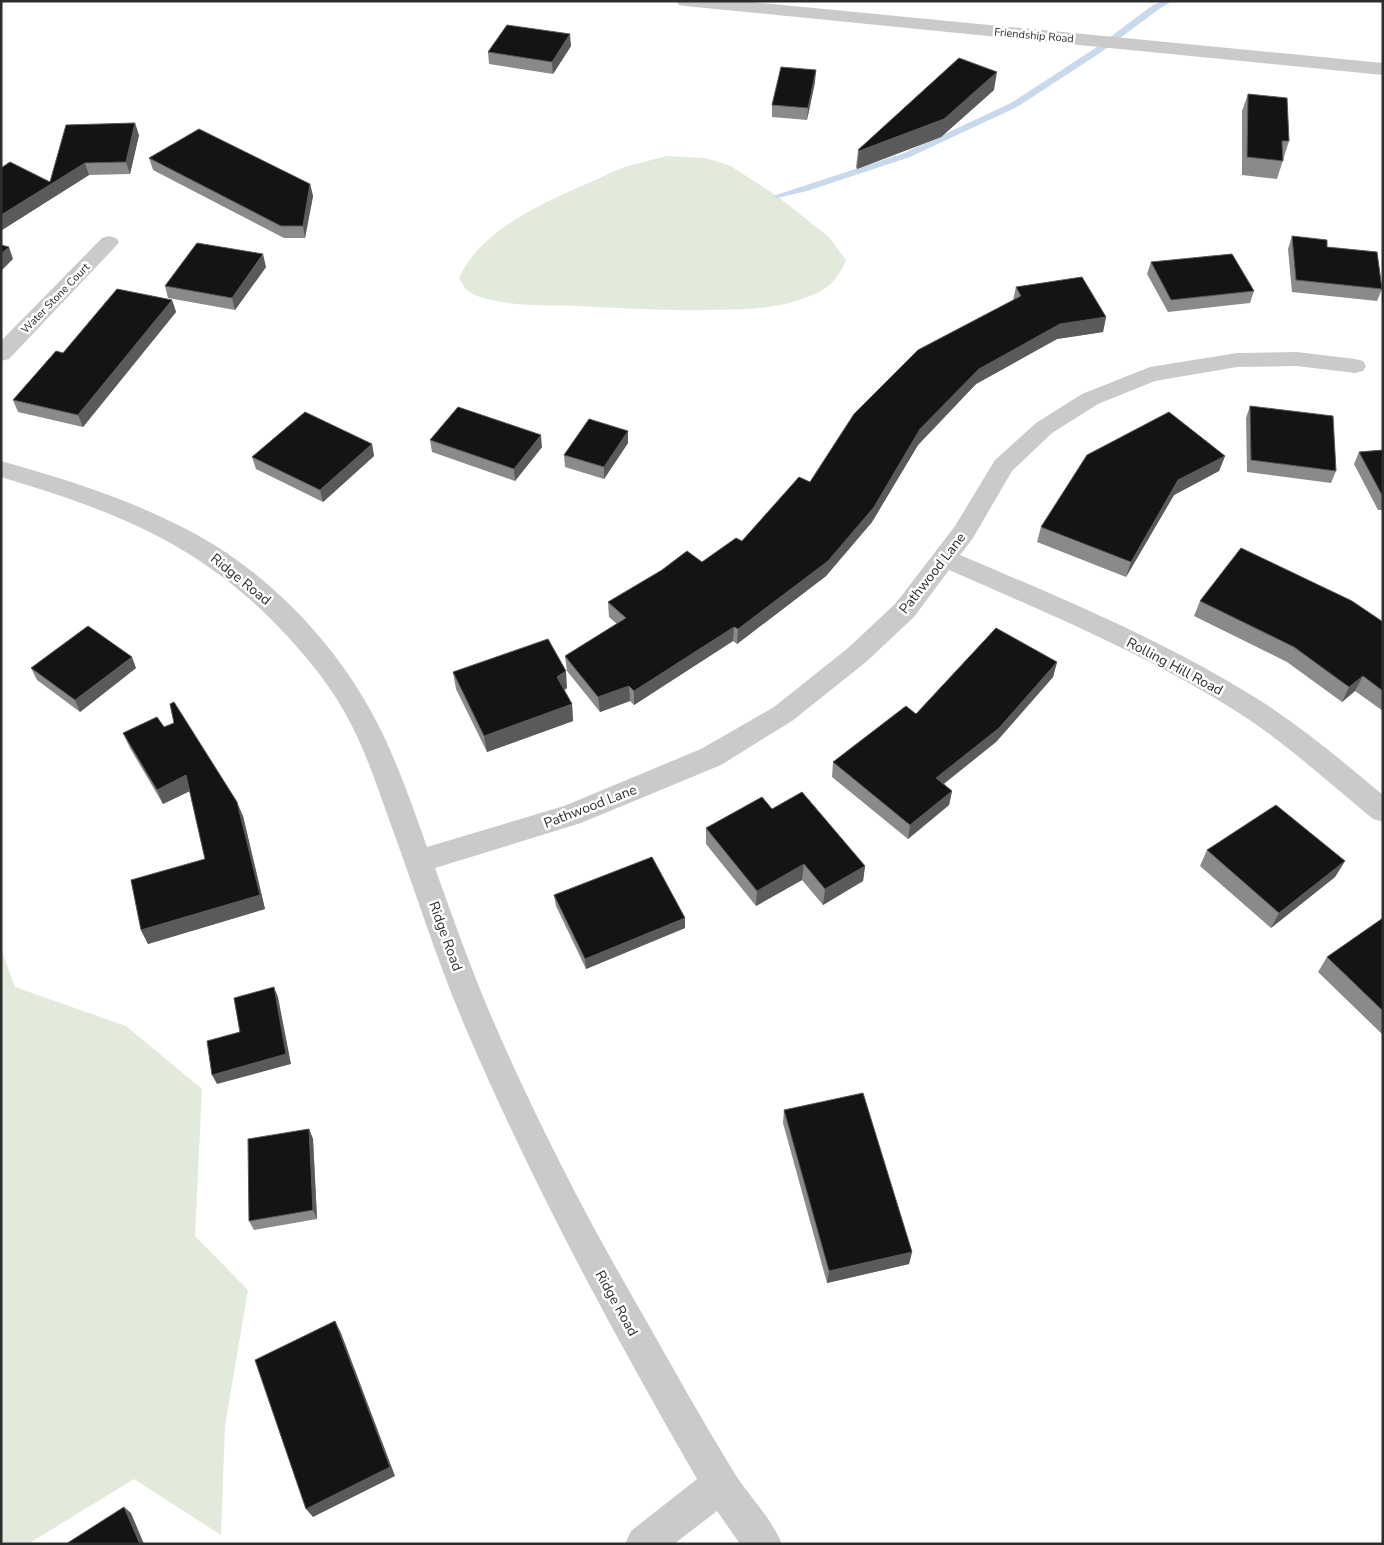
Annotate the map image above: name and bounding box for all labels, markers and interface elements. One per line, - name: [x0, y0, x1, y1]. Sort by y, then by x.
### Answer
- street label: Friendship Road: [994, 25, 1074, 46]
- street label: Water Stone Court: [18, 260, 93, 337]
- street label: Pathwood Lane: [895, 529, 970, 618]
- street label: Ridge Road: [206, 549, 275, 610]
- street label: Rolling Hill Road: [1123, 633, 1226, 700]
- street label: Pathwood Lane: [541, 780, 639, 833]
- street label: Ridge Road: [424, 899, 467, 974]
- street label: Ridge Road: [591, 1267, 642, 1340]

